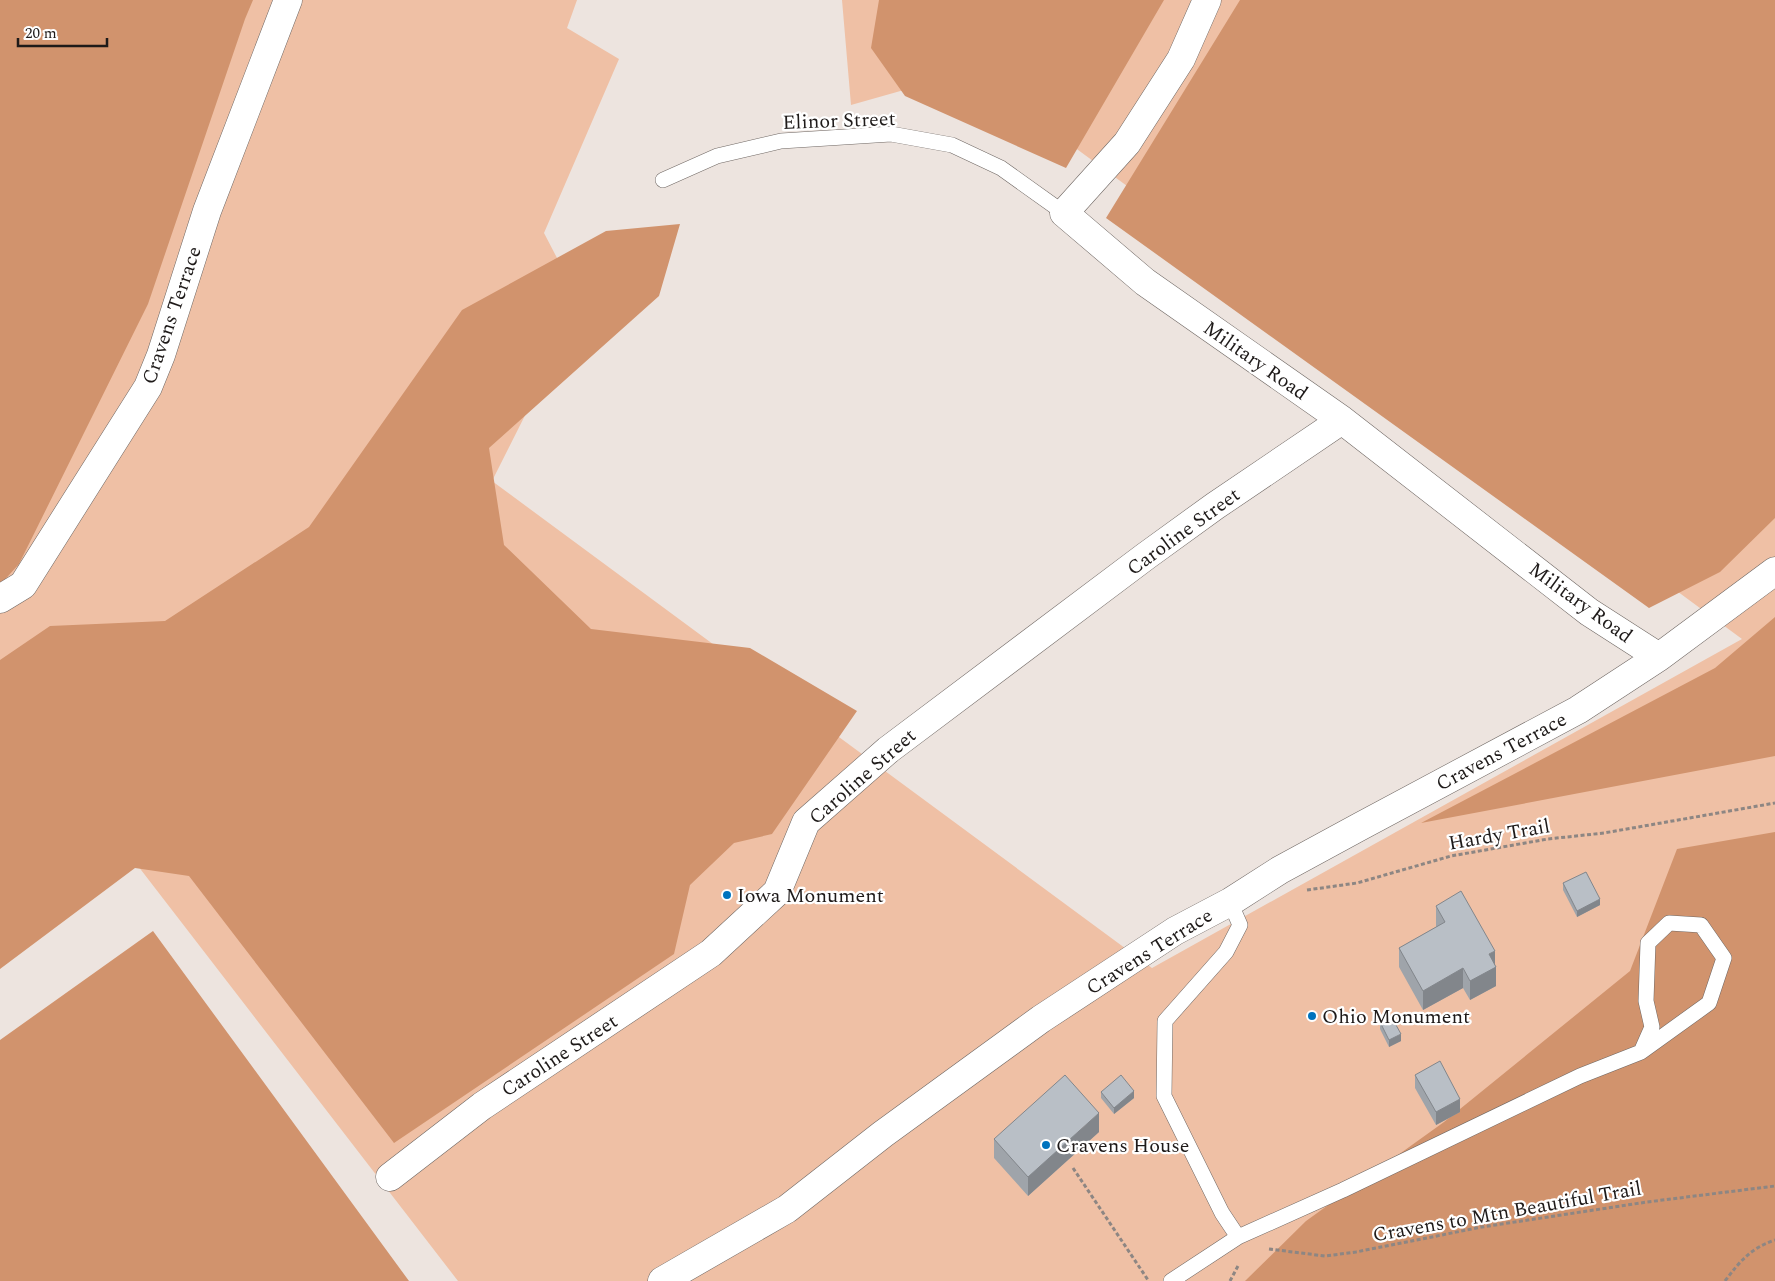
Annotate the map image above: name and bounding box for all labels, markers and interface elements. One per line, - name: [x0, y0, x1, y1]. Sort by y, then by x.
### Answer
- scale bar: [18, 15, 106, 47]
- text: 20 m: [25, 22, 57, 45]
- street label: Elinor Street: [782, 104, 896, 138]
- street label: Cravens Terrace: [134, 242, 210, 388]
- street label: Military Road: [1197, 314, 1314, 408]
- street label: Caroline Street: [1121, 480, 1247, 583]
- street label: Military Road: [1522, 555, 1639, 651]
- street label: Cravens Terrace: [1431, 705, 1572, 799]
- street label: Caroline Street: [802, 721, 923, 832]
- street label: Hardy Trail: [1446, 811, 1552, 859]
- place label: Iowa Monument: [737, 881, 884, 911]
- marker: Iowa Monument: [721, 889, 733, 901]
- street label: Cravens Terrace: [1080, 901, 1219, 1003]
- place label: Ohio Monument: [1322, 1002, 1470, 1032]
- street label: Caroline Street: [495, 1007, 624, 1105]
- marker: Ohio Monument: [1306, 1010, 1318, 1022]
- place label: Cravens House: [1056, 1131, 1190, 1161]
- marker: Cravens House: [1040, 1139, 1052, 1151]
- street label: Cravens to Mtn Beautiful Trail: [1370, 1174, 1644, 1250]

